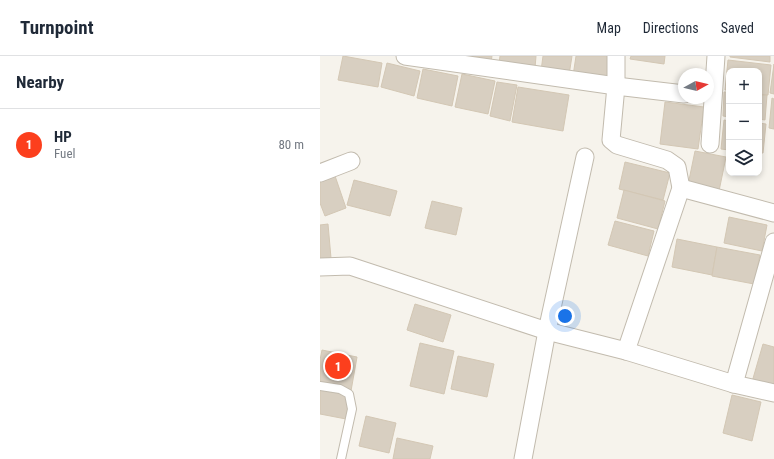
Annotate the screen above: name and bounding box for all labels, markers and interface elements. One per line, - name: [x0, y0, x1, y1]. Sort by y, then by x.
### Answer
- text: Turnpoint: [20, 16, 94, 39]
- text: Map: [597, 20, 621, 36]
- text: Directions: [643, 20, 699, 36]
- text: Saved: [721, 20, 754, 36]
- north arrow: [678, 68, 714, 104]
- map controls: [726, 68, 762, 176]
- button: +: [726, 68, 762, 104]
- text: Nearby: [16, 72, 64, 92]
- button: −: [726, 104, 762, 140]
- text: HP: [54, 128, 72, 146]
- text: 1: [26, 137, 32, 152]
- text: 80 m: [278, 137, 304, 152]
- button: layers: [726, 140, 762, 176]
- text: Fuel: [54, 146, 75, 161]
- your location: [555, 306, 575, 326]
- pin: 1: [325, 351, 351, 381]

